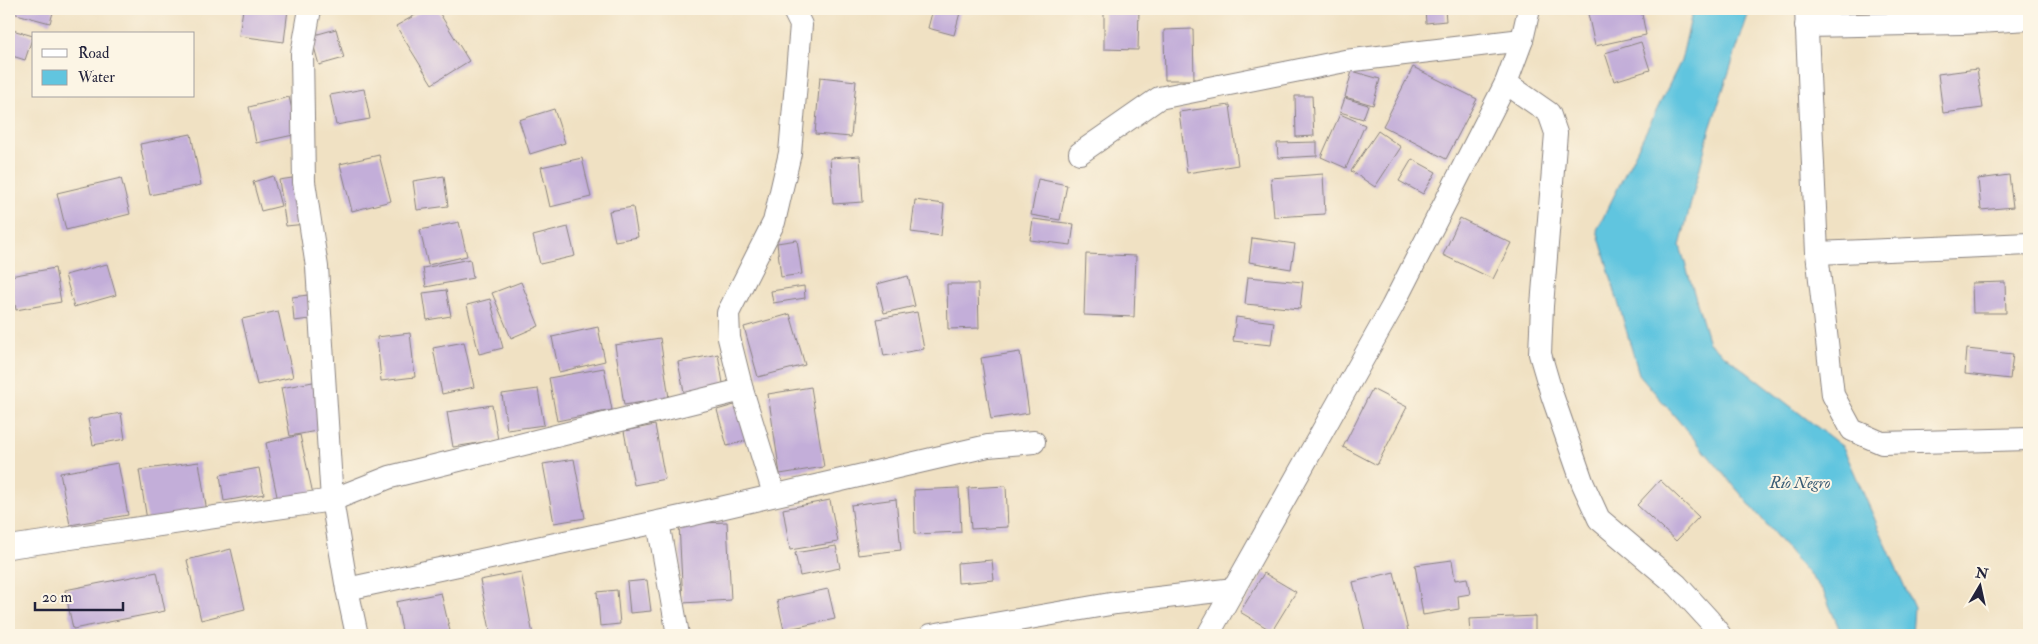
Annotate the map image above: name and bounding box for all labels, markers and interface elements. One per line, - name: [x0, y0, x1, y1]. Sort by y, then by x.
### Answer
- legend: [32, 32, 195, 98]
- text: Road: [78, 44, 110, 63]
- text: Water: [77, 68, 115, 87]
- water label: Río Negro: [1769, 473, 1831, 493]
- north arrow: [1956, 562, 2006, 612]
- text: N: [1973, 564, 1990, 583]
- scale bar: [35, 579, 122, 611]
- text: 20 m: [42, 588, 72, 607]

